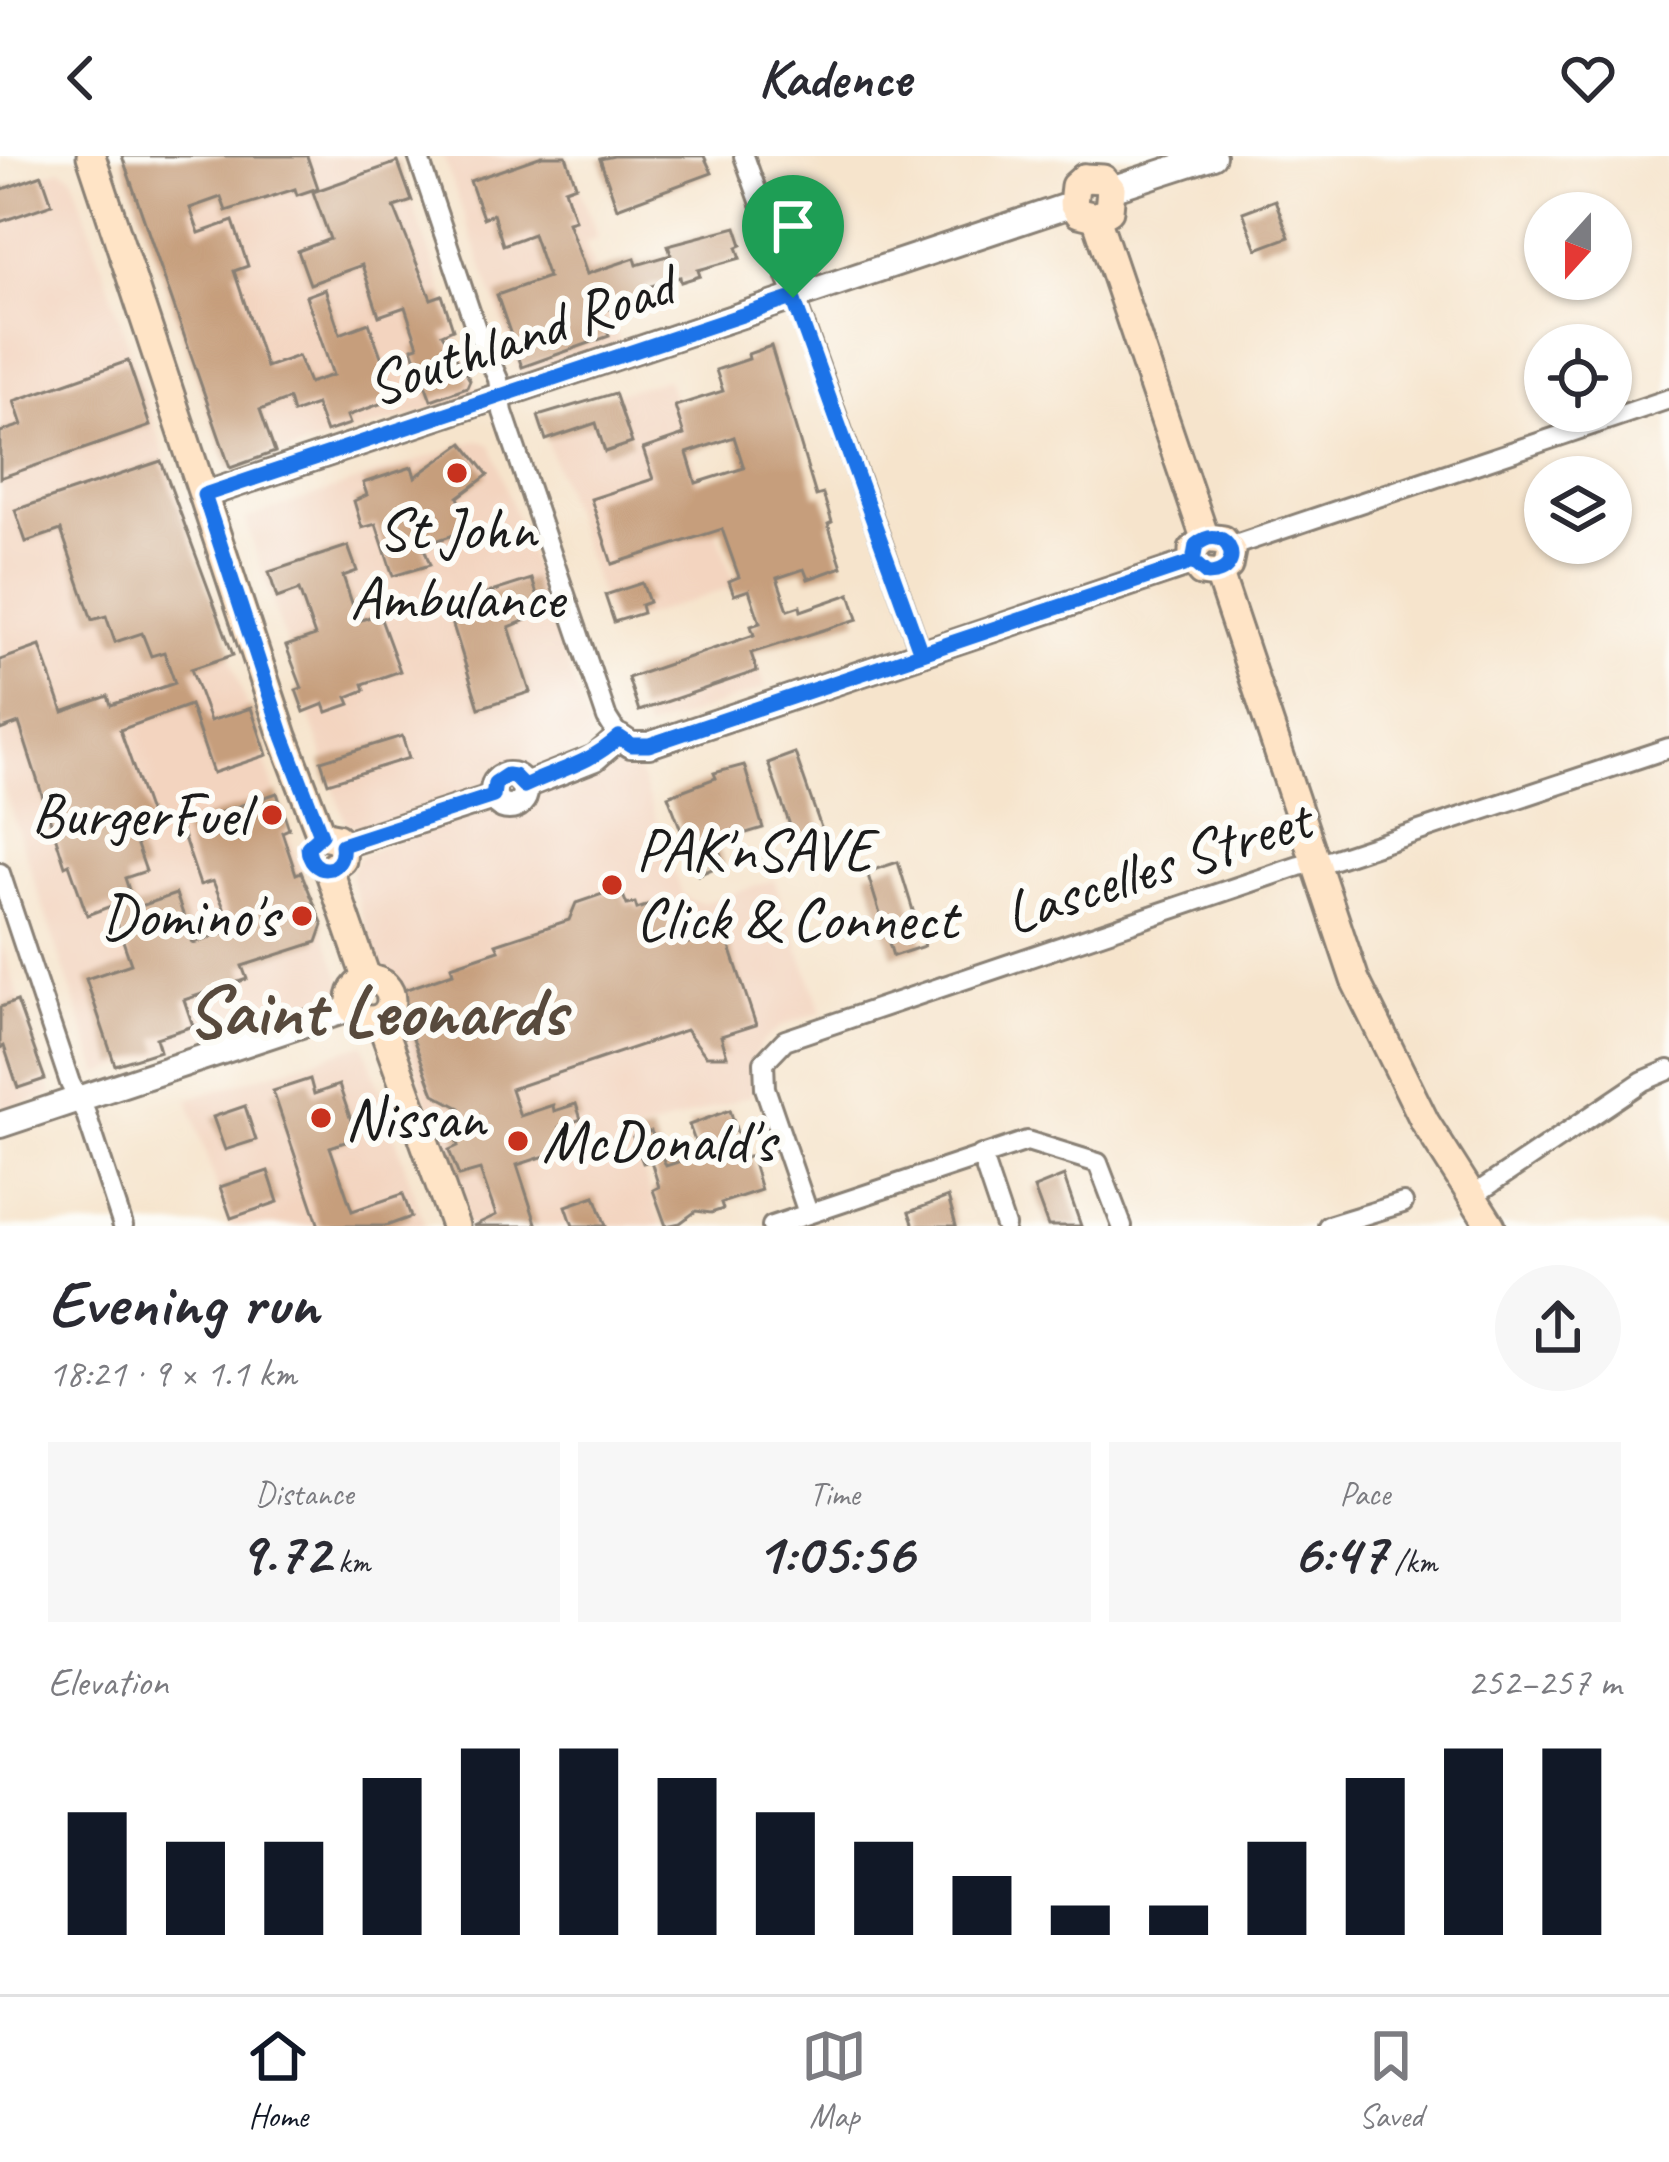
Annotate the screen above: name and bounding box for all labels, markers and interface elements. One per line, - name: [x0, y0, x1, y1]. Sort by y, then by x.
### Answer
- text: Kadence: [758, 44, 911, 112]
- icon: back: [48, 45, 114, 111]
- icon: heart: [1555, 45, 1621, 111]
- pin: [742, 175, 844, 298]
- north arrow: [1524, 192, 1632, 300]
- map controls: [1524, 192, 1632, 564]
- icon: arrive: [760, 193, 826, 259]
- street label: Southland Road: [357, 244, 691, 423]
- button: locate: [1524, 324, 1632, 432]
- button: layers: [1524, 456, 1632, 564]
- marker: St John Ambulance: [444, 460, 470, 486]
- place label: St John Ambulance: [350, 491, 567, 636]
- place label: BurgerFuel: [31, 777, 258, 853]
- street label: Lascelles Street: [994, 779, 1324, 951]
- marker: BurgerFuel: [259, 802, 285, 828]
- place label: PAK'nSAVE Click & Connect: [636, 812, 962, 957]
- marker: PAK'nSAVE Click & Connect: [599, 872, 625, 898]
- place label: Domino's: [101, 878, 284, 954]
- marker: Domino's: [289, 903, 315, 929]
- district label: Saint Leonards: [187, 966, 572, 1057]
- place label: Nissan: [345, 1080, 488, 1156]
- place label: McDonald's: [542, 1103, 780, 1179]
- marker: Nissan: [308, 1105, 334, 1131]
- marker: McDonald's: [505, 1128, 531, 1154]
- text: Evening run: [48, 1262, 318, 1345]
- button: share: [1495, 1265, 1621, 1391]
- text: 18:21 · 9 × 1.1 km: [48, 1349, 296, 1398]
- text: Distance: [255, 1473, 353, 1515]
- text: Time: [809, 1473, 860, 1515]
- text: Pace: [1339, 1473, 1390, 1515]
- text: 9.72: [238, 1515, 330, 1591]
- text: 1:05:56: [755, 1515, 914, 1591]
- text: 6:47: [1292, 1515, 1386, 1591]
- text: km: [330, 1541, 370, 1583]
- text: /km: [1386, 1541, 1437, 1583]
- text: Elevation: [48, 1658, 168, 1707]
- text: 252–257 m: [1467, 1658, 1621, 1707]
- tab: Home: [245, 2023, 311, 2137]
- tab: Map: [801, 2023, 867, 2137]
- tab: Saved: [1358, 2023, 1424, 2137]

